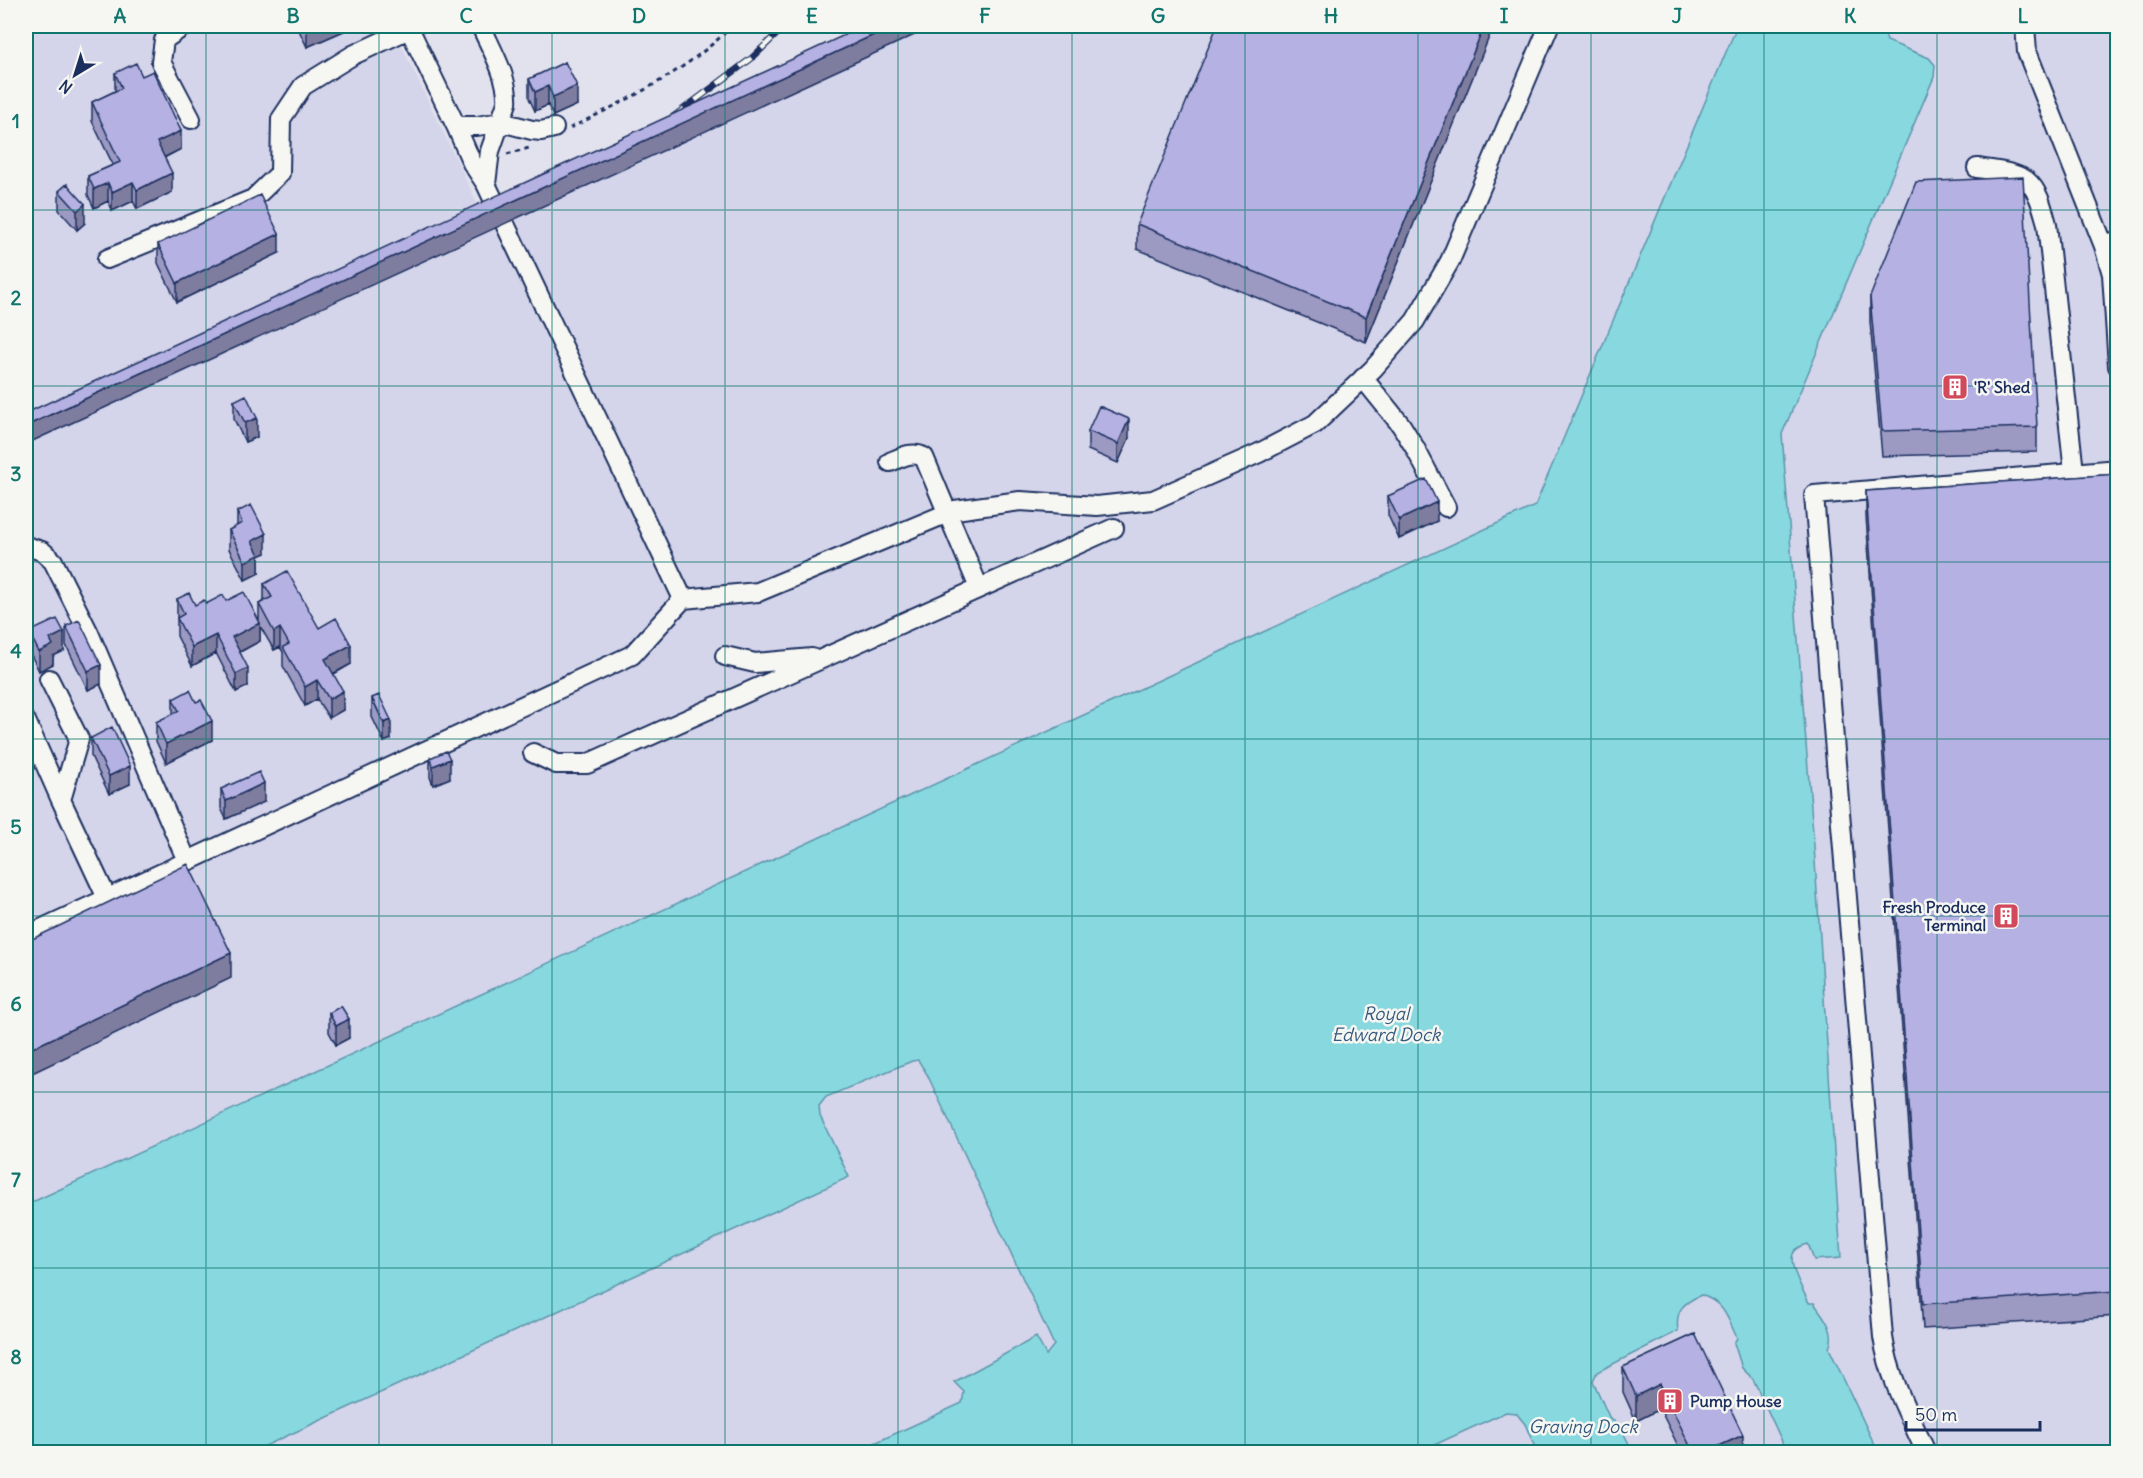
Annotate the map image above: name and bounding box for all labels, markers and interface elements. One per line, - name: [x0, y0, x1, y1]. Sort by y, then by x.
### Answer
- text: A: [114, 3, 127, 28]
- text: B: [286, 3, 300, 28]
- text: C: [459, 3, 473, 28]
- text: D: [632, 3, 646, 28]
- text: E: [806, 3, 818, 28]
- text: F: [979, 3, 991, 28]
- text: G: [1151, 3, 1165, 28]
- text: H: [1324, 3, 1338, 28]
- text: I: [1500, 3, 1509, 28]
- text: J: [1672, 3, 1683, 28]
- text: K: [1844, 3, 1857, 28]
- text: L: [2018, 3, 2029, 28]
- north arrow: [45, 45, 105, 105]
- text: N: [55, 76, 76, 98]
- text: 1: [12, 108, 20, 133]
- text: 2: [11, 285, 22, 310]
- building icon: 'R' Shed: [1940, 372, 1970, 402]
- place label: 'R' Shed: [1974, 377, 2031, 397]
- text: 3: [10, 461, 22, 486]
- text: 4: [10, 638, 22, 663]
- text: 5: [10, 814, 22, 839]
- place label: Fresh Produce Terminal: [1882, 897, 1986, 935]
- building icon: Fresh Produce Terminal: [1991, 901, 2021, 931]
- text: 6: [10, 991, 22, 1016]
- water label: Royal Edward Dock: [1332, 1002, 1442, 1046]
- text: 7: [11, 1167, 21, 1192]
- text: 8: [10, 1344, 22, 1369]
- building icon: Pump House: [1655, 1386, 1685, 1416]
- place label: Pump House: [1690, 1391, 1782, 1412]
- scale bar: [1906, 1394, 2040, 1432]
- text: 50 m: [1915, 1403, 1957, 1426]
- water label: Graving Dock: [1528, 1415, 1639, 1438]

